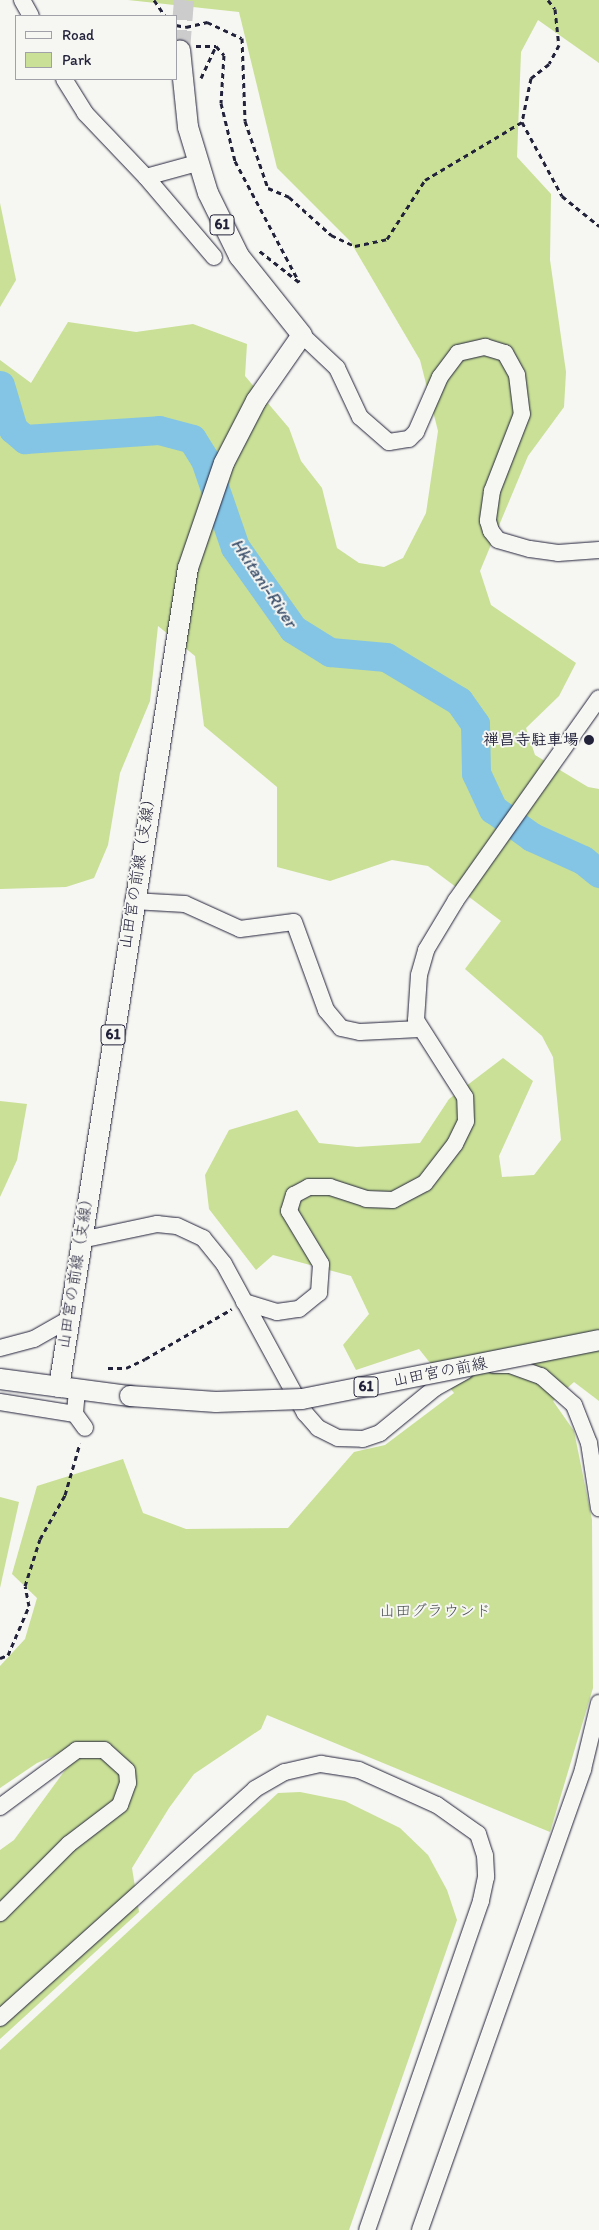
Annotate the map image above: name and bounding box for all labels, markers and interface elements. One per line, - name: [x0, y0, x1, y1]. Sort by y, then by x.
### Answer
- legend: [15, 15, 178, 80]
- text: Road: [62, 26, 94, 44]
- text: Park: [62, 51, 92, 69]
- road number: 61: [210, 212, 234, 238]
- water label: Hkitani-River: [226, 534, 302, 632]
- place label: 禅昌寺駐車場: [483, 730, 579, 750]
- marker: 禅昌寺駐車場: [583, 734, 595, 746]
- street label: 山田宮の前線（支線）: [116, 789, 160, 951]
- road number: 61: [100, 1022, 126, 1048]
- street label: 山田宮の前線（支線）: [54, 1189, 98, 1351]
- street label: 山田宮の前線: [391, 1353, 489, 1391]
- road number: 61: [354, 1374, 378, 1400]
- park label: 山田グラウンド: [379, 1601, 491, 1621]

